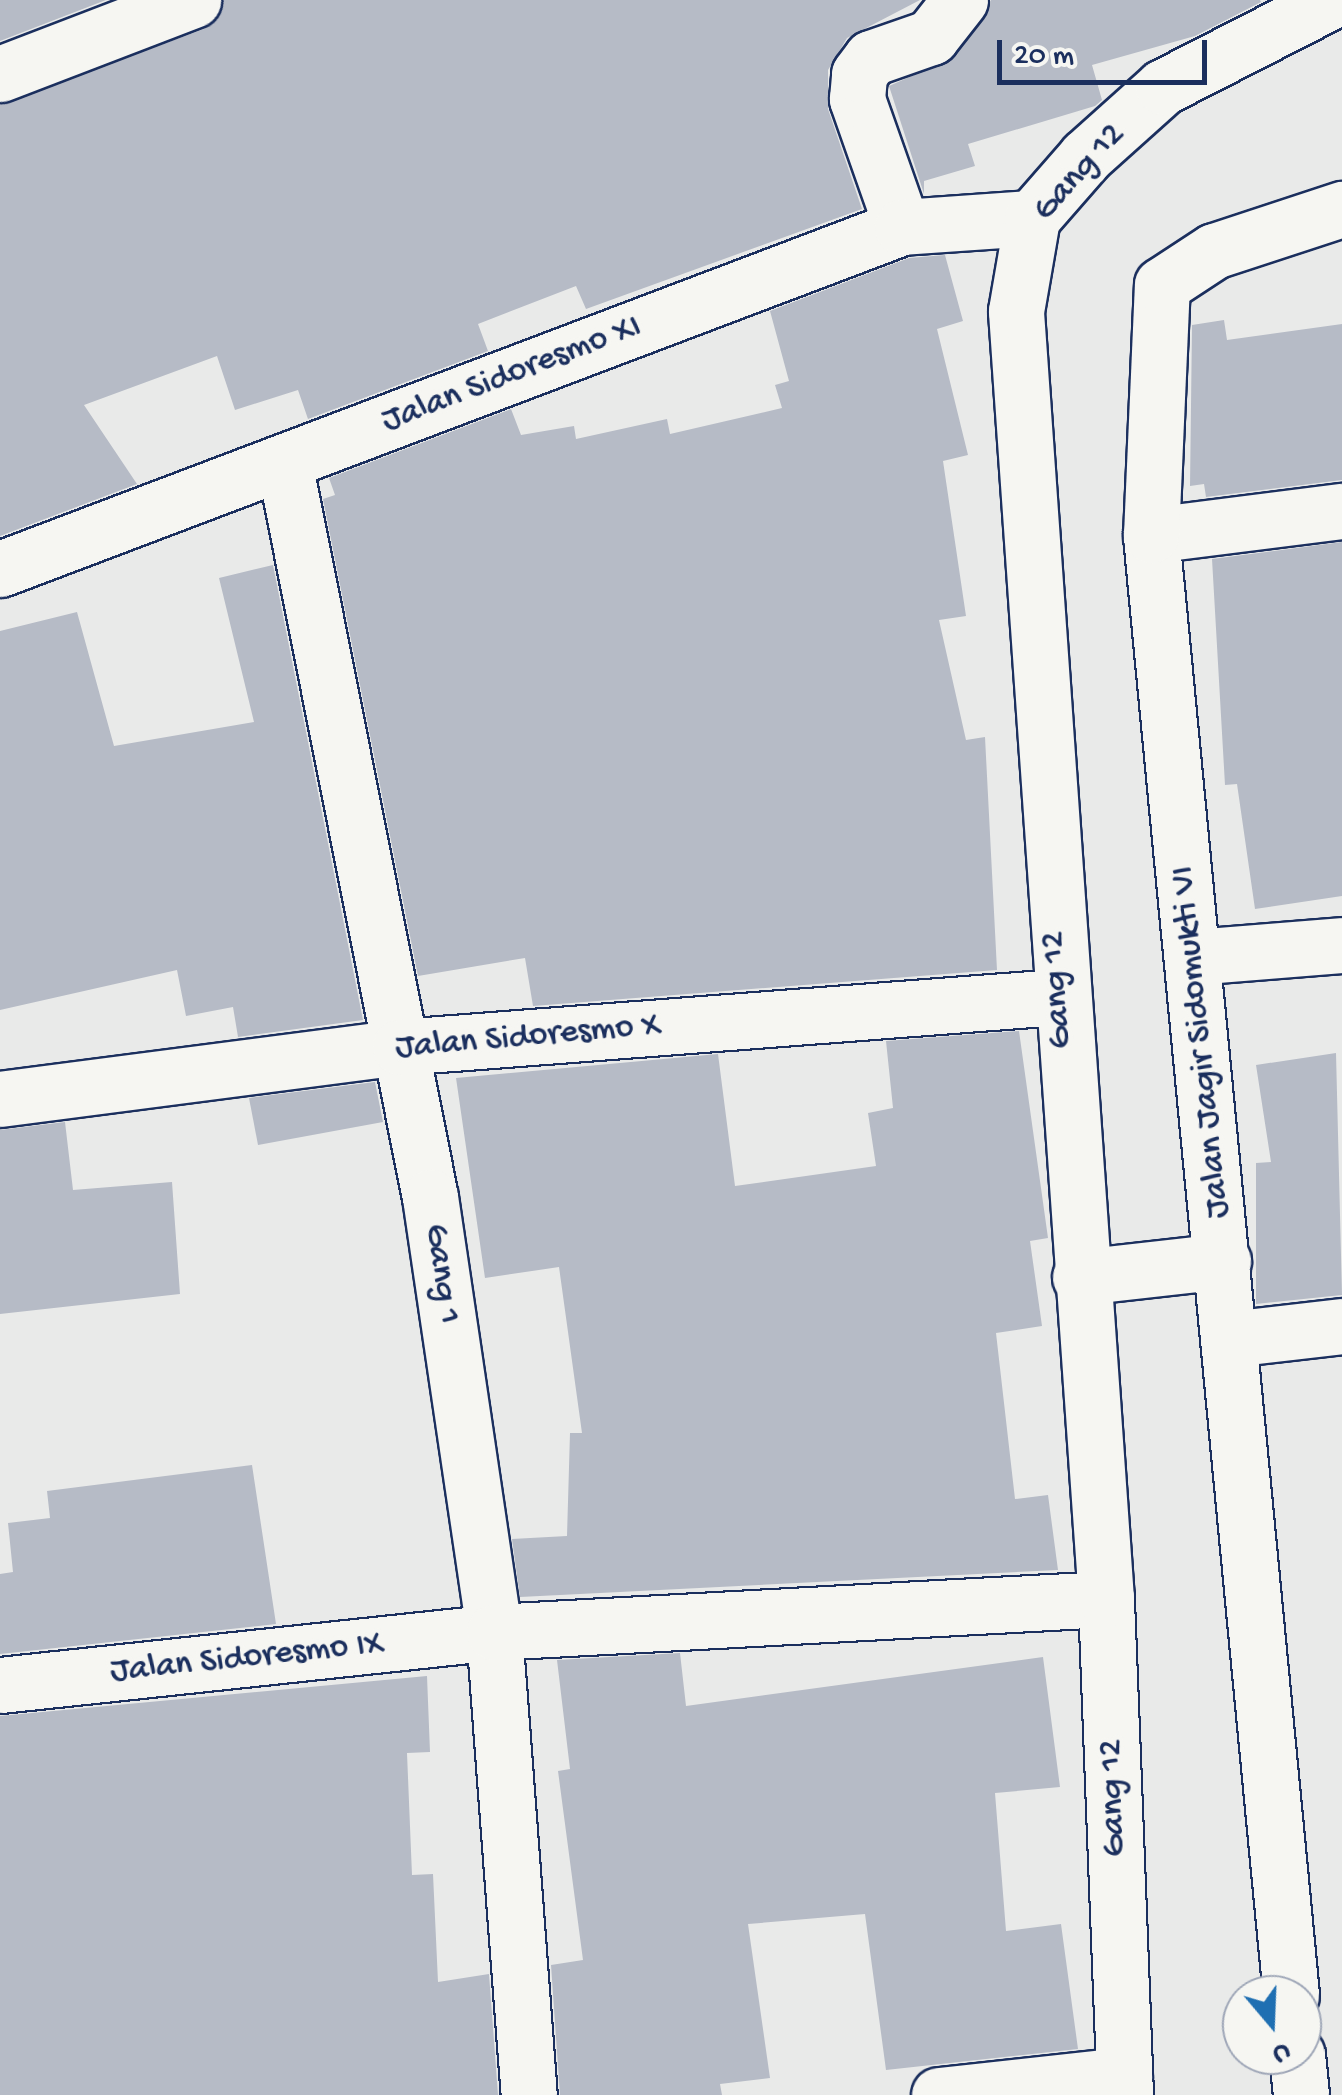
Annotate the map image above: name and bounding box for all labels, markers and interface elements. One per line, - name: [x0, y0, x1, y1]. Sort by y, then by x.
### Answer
- scale bar: [1002, 20, 1212, 82]
- text: 20 m: [1014, 40, 1074, 75]
- street label: Gang 12: [1025, 115, 1135, 231]
- street label: Jalan Sidoresmo XI: [377, 306, 647, 444]
- street label: Jalan Jagir Sidomukti VI: [1163, 864, 1241, 1220]
- street label: Gang 12: [1033, 930, 1083, 1050]
- street label: Jalan Sidoresmo X: [394, 1006, 662, 1070]
- street label: Gang 1: [413, 1221, 469, 1327]
- street label: Jalan Sidoresmo IX: [108, 1624, 386, 1694]
- street label: Gang 12: [1091, 1738, 1137, 1858]
- north arrow: [1222, 1975, 1322, 2075]
- text: U: [1268, 2034, 1294, 2070]

